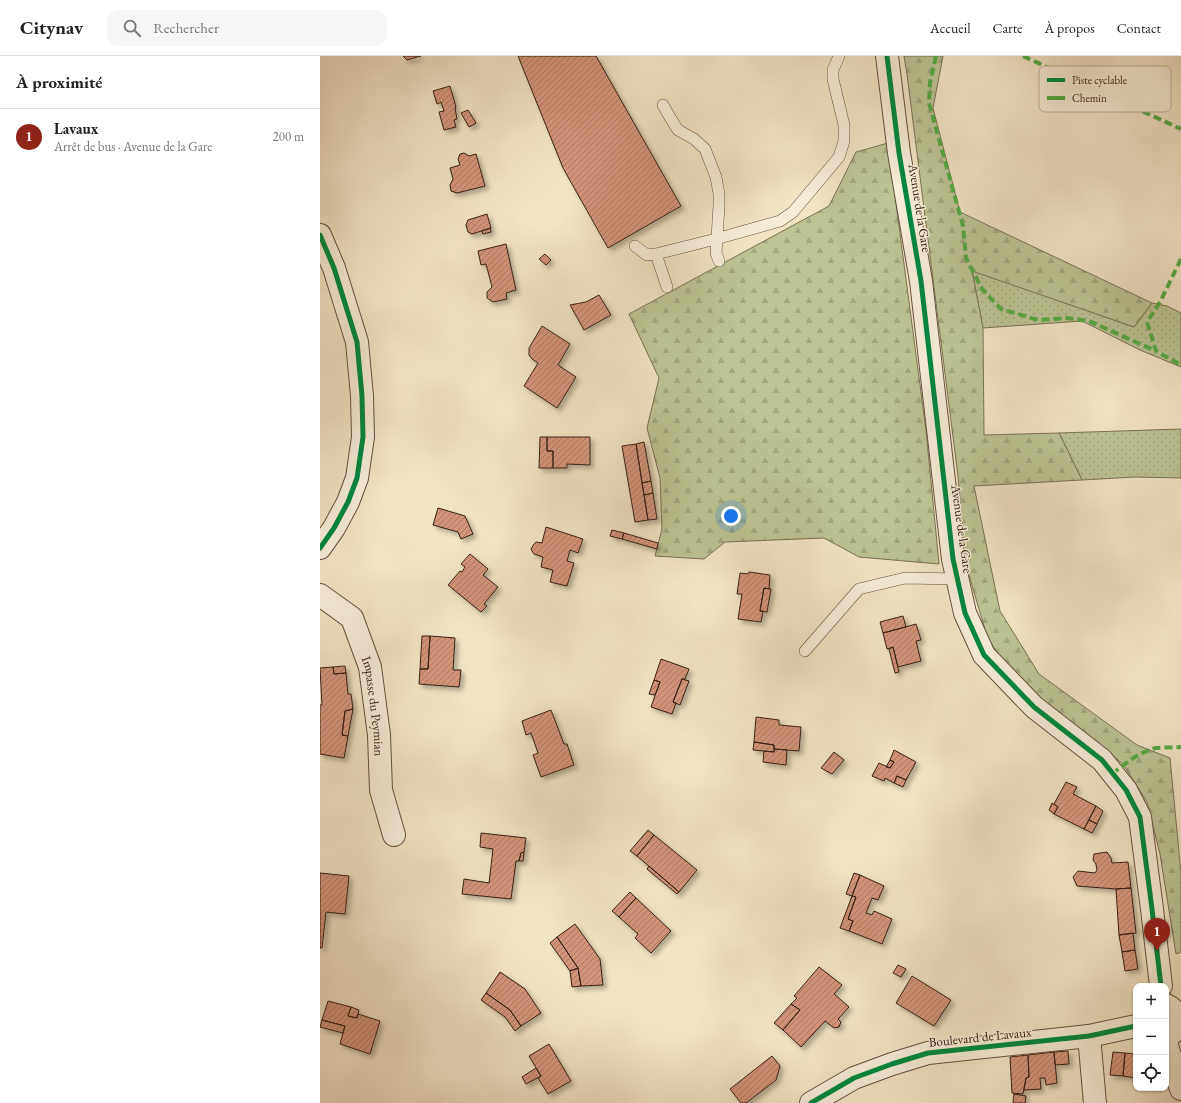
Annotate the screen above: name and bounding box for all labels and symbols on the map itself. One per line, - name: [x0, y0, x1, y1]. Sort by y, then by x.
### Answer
- legend: [1039, 66, 1171, 112]
- text: Piste cyclable: [1072, 73, 1128, 87]
- text: Chemin: [1072, 91, 1107, 105]
- street label: Avenue de la Gare: [904, 162, 935, 253]
- street label: Avenue de la Gare: [947, 483, 977, 574]
- your location: [721, 506, 741, 526]
- street label: Impasse du Peymian: [358, 654, 388, 757]
- pin: 1: [1144, 918, 1170, 951]
- street label: Boulevard de Lavaux: [928, 1023, 1033, 1051]

